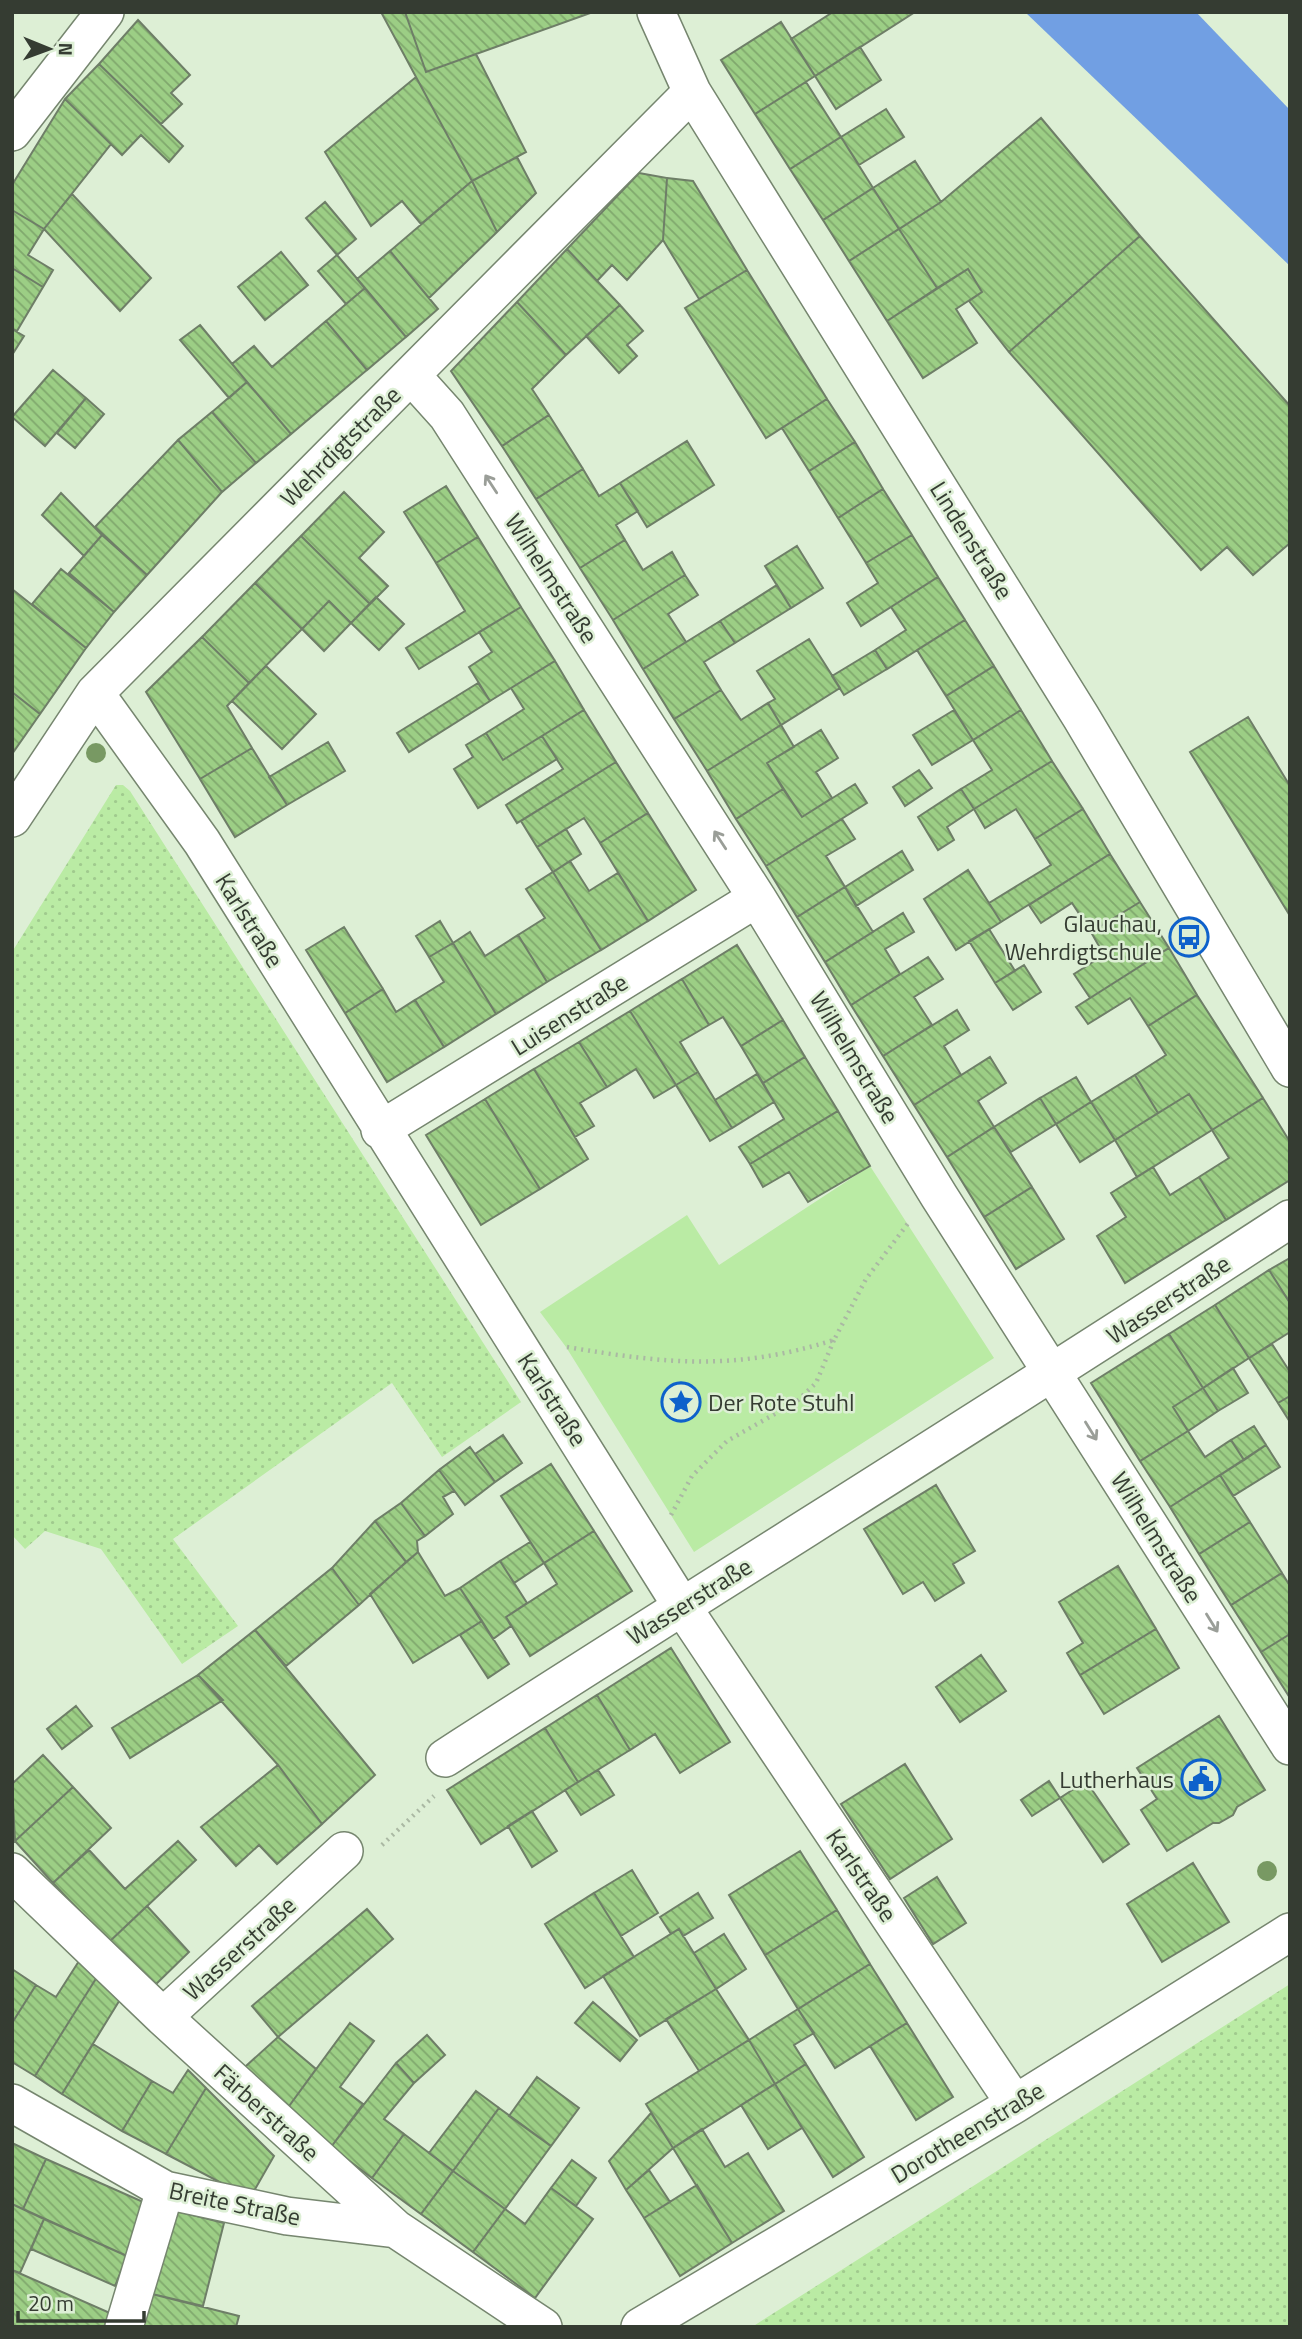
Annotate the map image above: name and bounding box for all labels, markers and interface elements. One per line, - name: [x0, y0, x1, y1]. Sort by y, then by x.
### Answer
- north arrow: [14, 14, 84, 84]
- text: N: [52, 42, 81, 56]
- street label: Wehrdigtstraße: [271, 377, 409, 515]
- street label: Lindenstraße: [921, 474, 1023, 606]
- one-way arrow: [484, 475, 499, 494]
- street label: Wilhelmstraße: [496, 506, 608, 650]
- one-way arrow: [713, 831, 728, 850]
- street label: Karlstraße: [207, 866, 293, 974]
- place label: Glauchau, Wehrdigtschule: [1005, 905, 1162, 969]
- bus stop icon: Glauchau, Wehrdigtschule: [1168, 916, 1210, 958]
- street label: Luisenstraße: [504, 964, 634, 1064]
- street label: Wilhelmstraße: [801, 984, 909, 1130]
- street label: Wasserstraße: [1099, 1245, 1237, 1353]
- street label: Karlstraße: [509, 1345, 597, 1453]
- place icon: Der Rote Stuhl: [660, 1381, 702, 1423]
- place label: Der Rote Stuhl: [708, 1384, 855, 1420]
- one-way arrow: [1083, 1421, 1098, 1440]
- street label: Wilhelmstraße: [1102, 1464, 1212, 1610]
- street label: Wasserstraße: [619, 1548, 759, 1654]
- one-way arrow: [1206, 1613, 1220, 1633]
- public building icon: Lutherhaus: [1180, 1758, 1222, 1800]
- place label: Lutherhaus: [1059, 1761, 1174, 1797]
- street label: Karlstraße: [818, 1821, 906, 1929]
- street label: Wasserstraße: [174, 1887, 304, 2009]
- street label: Färberstraße: [206, 2055, 328, 2169]
- street label: Dorotheenstraße: [884, 2072, 1050, 2192]
- street label: Breite Straße: [166, 2172, 304, 2234]
- scale bar: [18, 2280, 144, 2324]
- text: 20 m: [28, 2287, 74, 2319]

